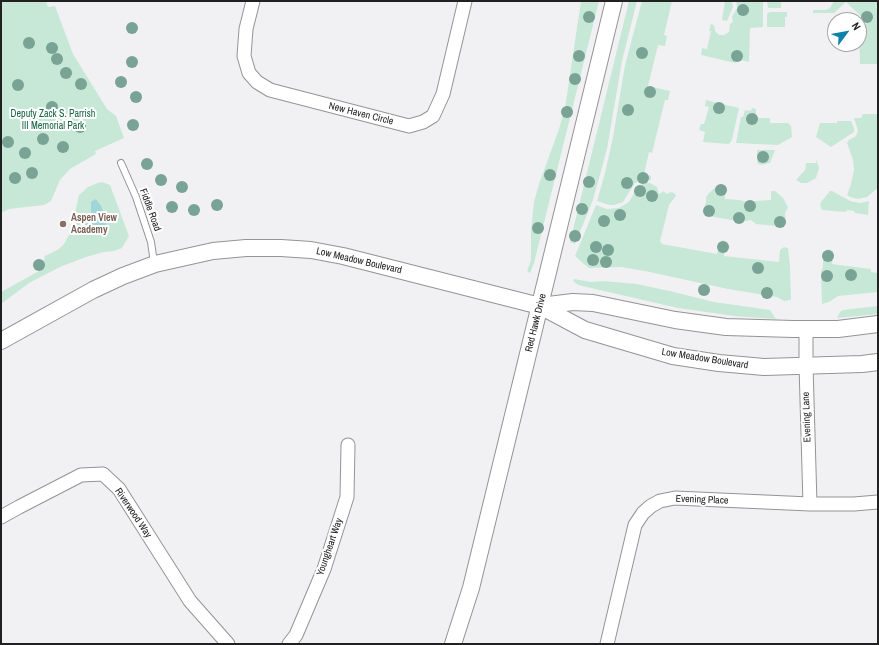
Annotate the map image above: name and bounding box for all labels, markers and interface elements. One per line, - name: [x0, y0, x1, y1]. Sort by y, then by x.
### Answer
- north arrow: [827, 12, 867, 52]
- text: N: [849, 20, 864, 33]
- street label: New Haven Circle: [327, 100, 395, 128]
- park label: Deputy Zack S. Parrish III Memorial Park: [11, 108, 95, 132]
- street label: Fiddle Road: [137, 187, 163, 233]
- place label: Aspen View Academy: [71, 212, 117, 236]
- marker: Aspen View Academy: [58, 219, 68, 229]
- street label: Low Meadow Boulevard: [315, 245, 403, 277]
- street label: Red Hawk Drive: [523, 293, 549, 353]
- street label: Low Meadow Boulevard: [661, 346, 749, 372]
- street label: Evening Lane: [800, 392, 814, 442]
- street label: Riverwood Way: [112, 486, 154, 540]
- street label: Evening Place: [675, 493, 729, 507]
- street label: Youngheart Way: [315, 517, 345, 577]

